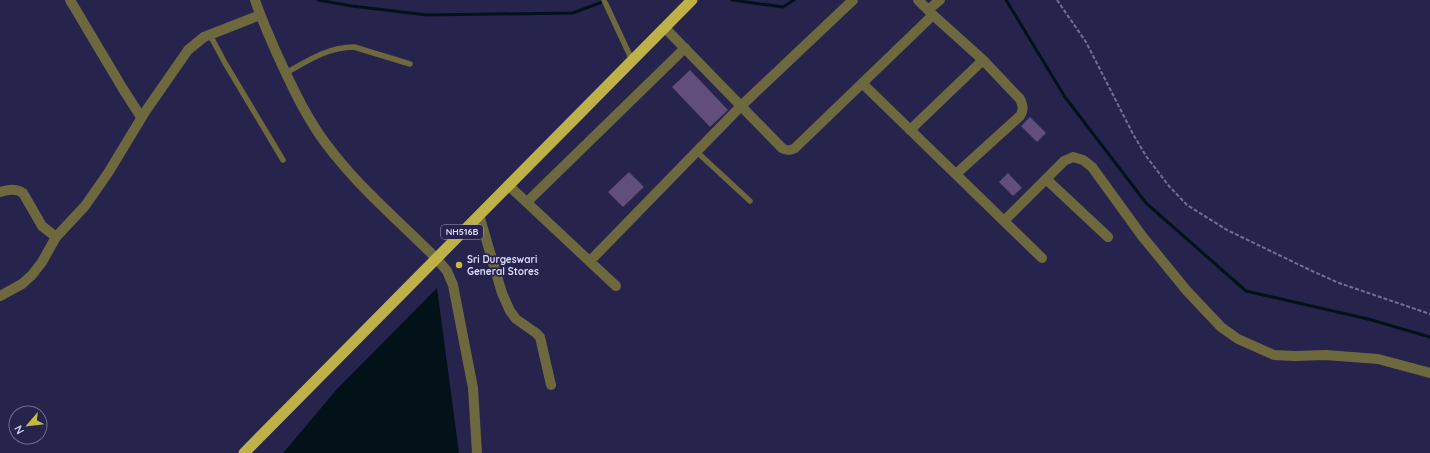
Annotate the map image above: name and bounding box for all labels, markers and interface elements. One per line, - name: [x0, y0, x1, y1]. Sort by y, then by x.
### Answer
- road number: NH516B: [441, 225, 483, 239]
- place label: Sri Durgeswari General Stores: [467, 253, 539, 278]
- marker: Sri Durgeswari General Stores: [454, 260, 464, 270]
- north arrow: [8, 405, 48, 445]
- text: N: [11, 423, 27, 437]

